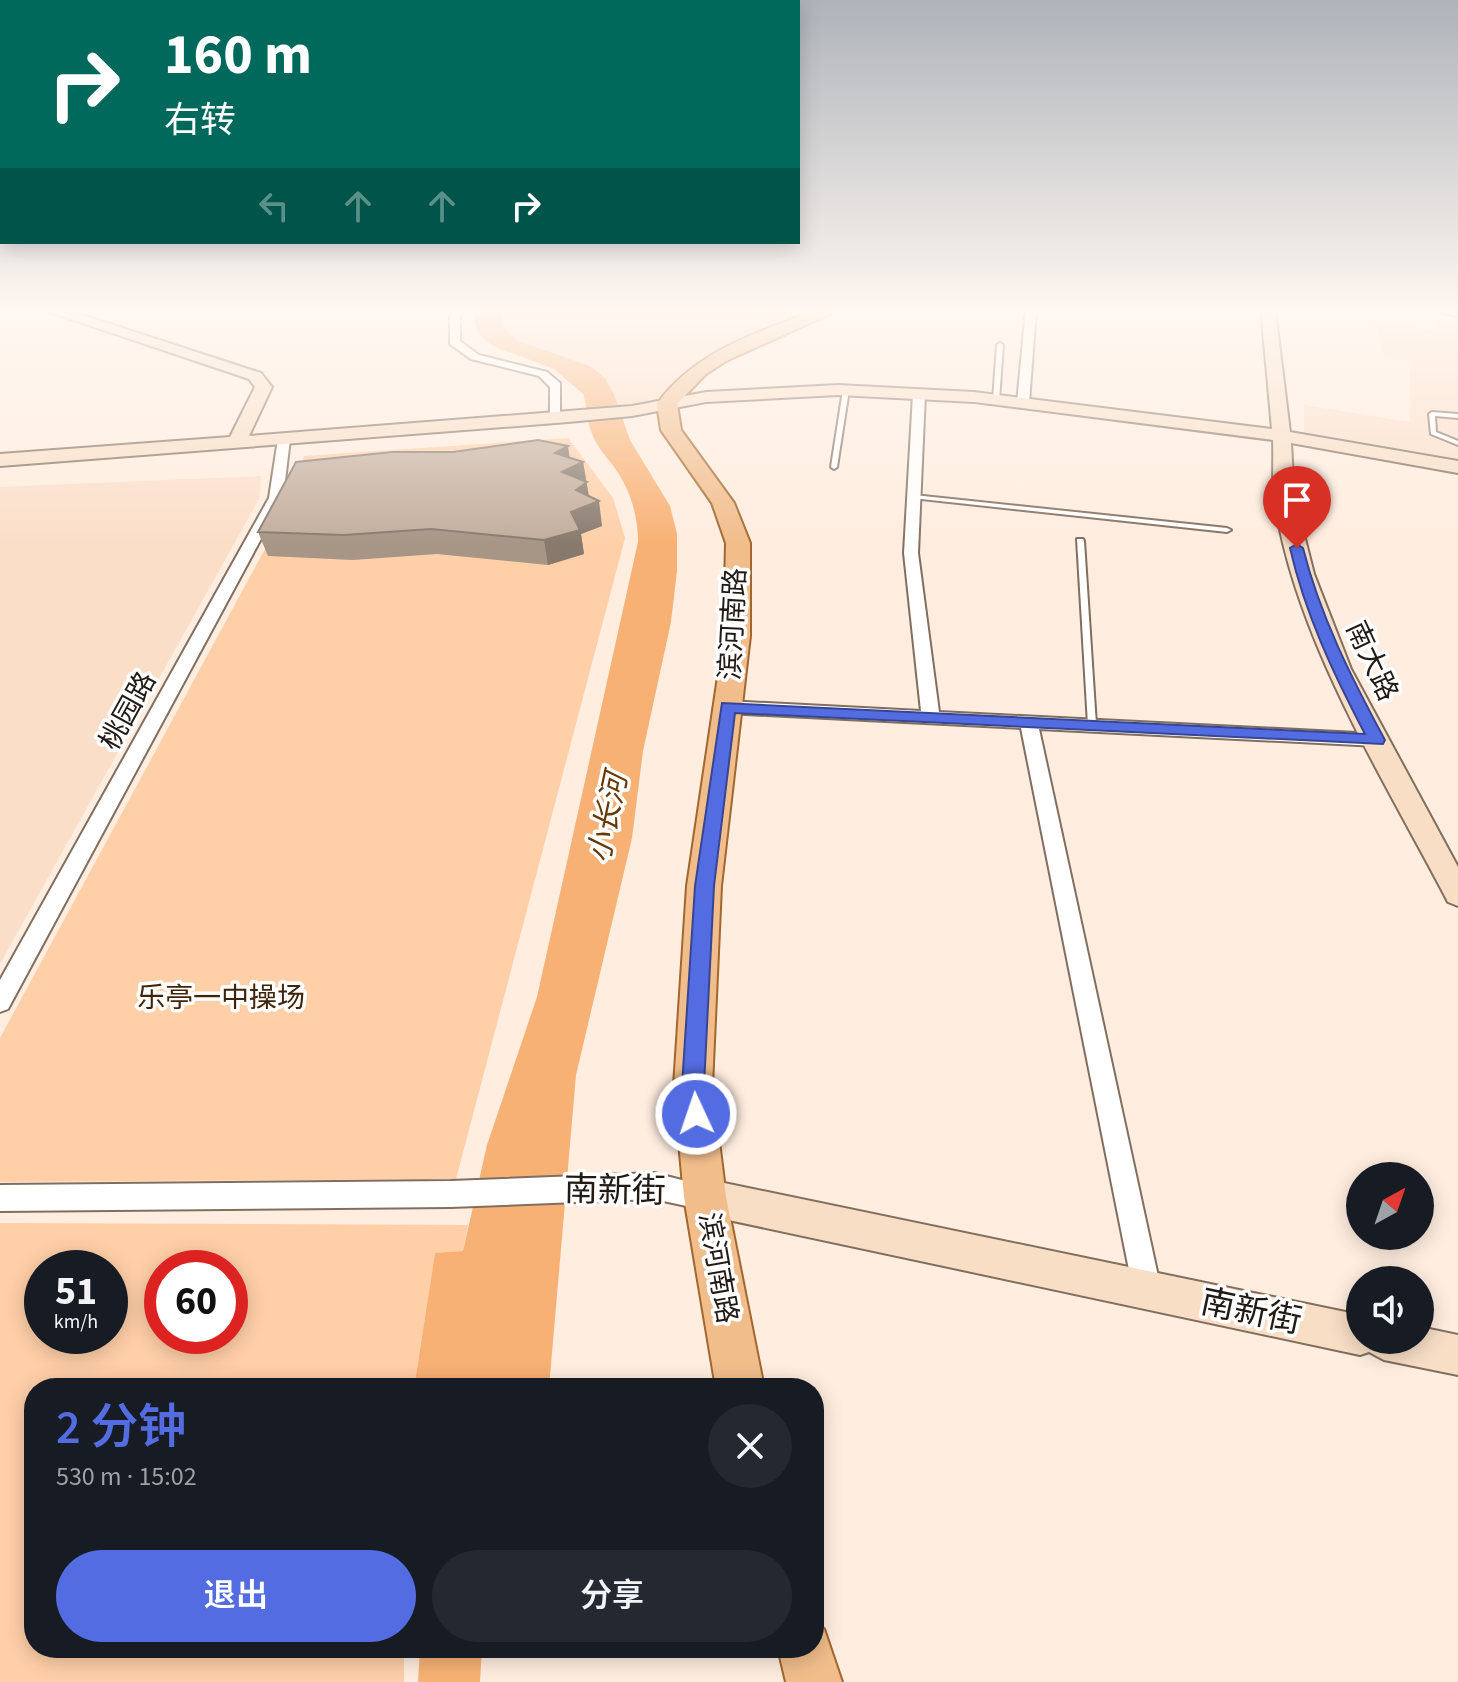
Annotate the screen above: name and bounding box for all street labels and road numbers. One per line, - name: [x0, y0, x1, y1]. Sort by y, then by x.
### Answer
- street label: 滨河南路: [710, 567, 756, 681]
- street label: 南大路: [1336, 614, 1408, 708]
- street label: 桃园路: [90, 665, 166, 757]
- street label: 南新街: [564, 1166, 666, 1216]
- street label: 滨河南路: [689, 1209, 747, 1327]
- street label: 南新街: [1196, 1277, 1306, 1347]

